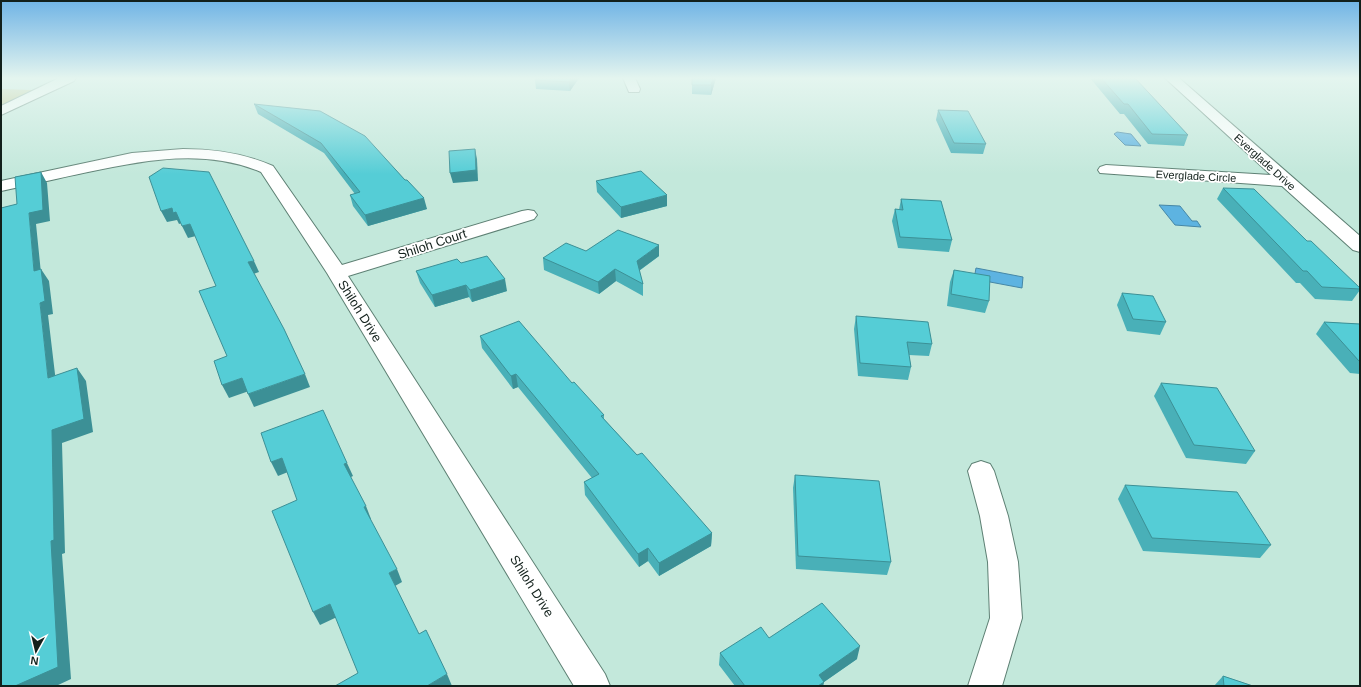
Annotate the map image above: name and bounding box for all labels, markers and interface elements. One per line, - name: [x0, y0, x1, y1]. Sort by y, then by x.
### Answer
- street label: Everglade Drive: [1232, 131, 1298, 193]
- street label: Everglade Circle: [1155, 168, 1237, 184]
- street label: Shiloh Court: [396, 226, 469, 262]
- street label: Shiloh Drive: [335, 277, 385, 345]
- street label: Shiloh Drive: [507, 552, 557, 620]
- north arrow: [16, 631, 56, 671]
- text: N: [30, 654, 39, 667]

